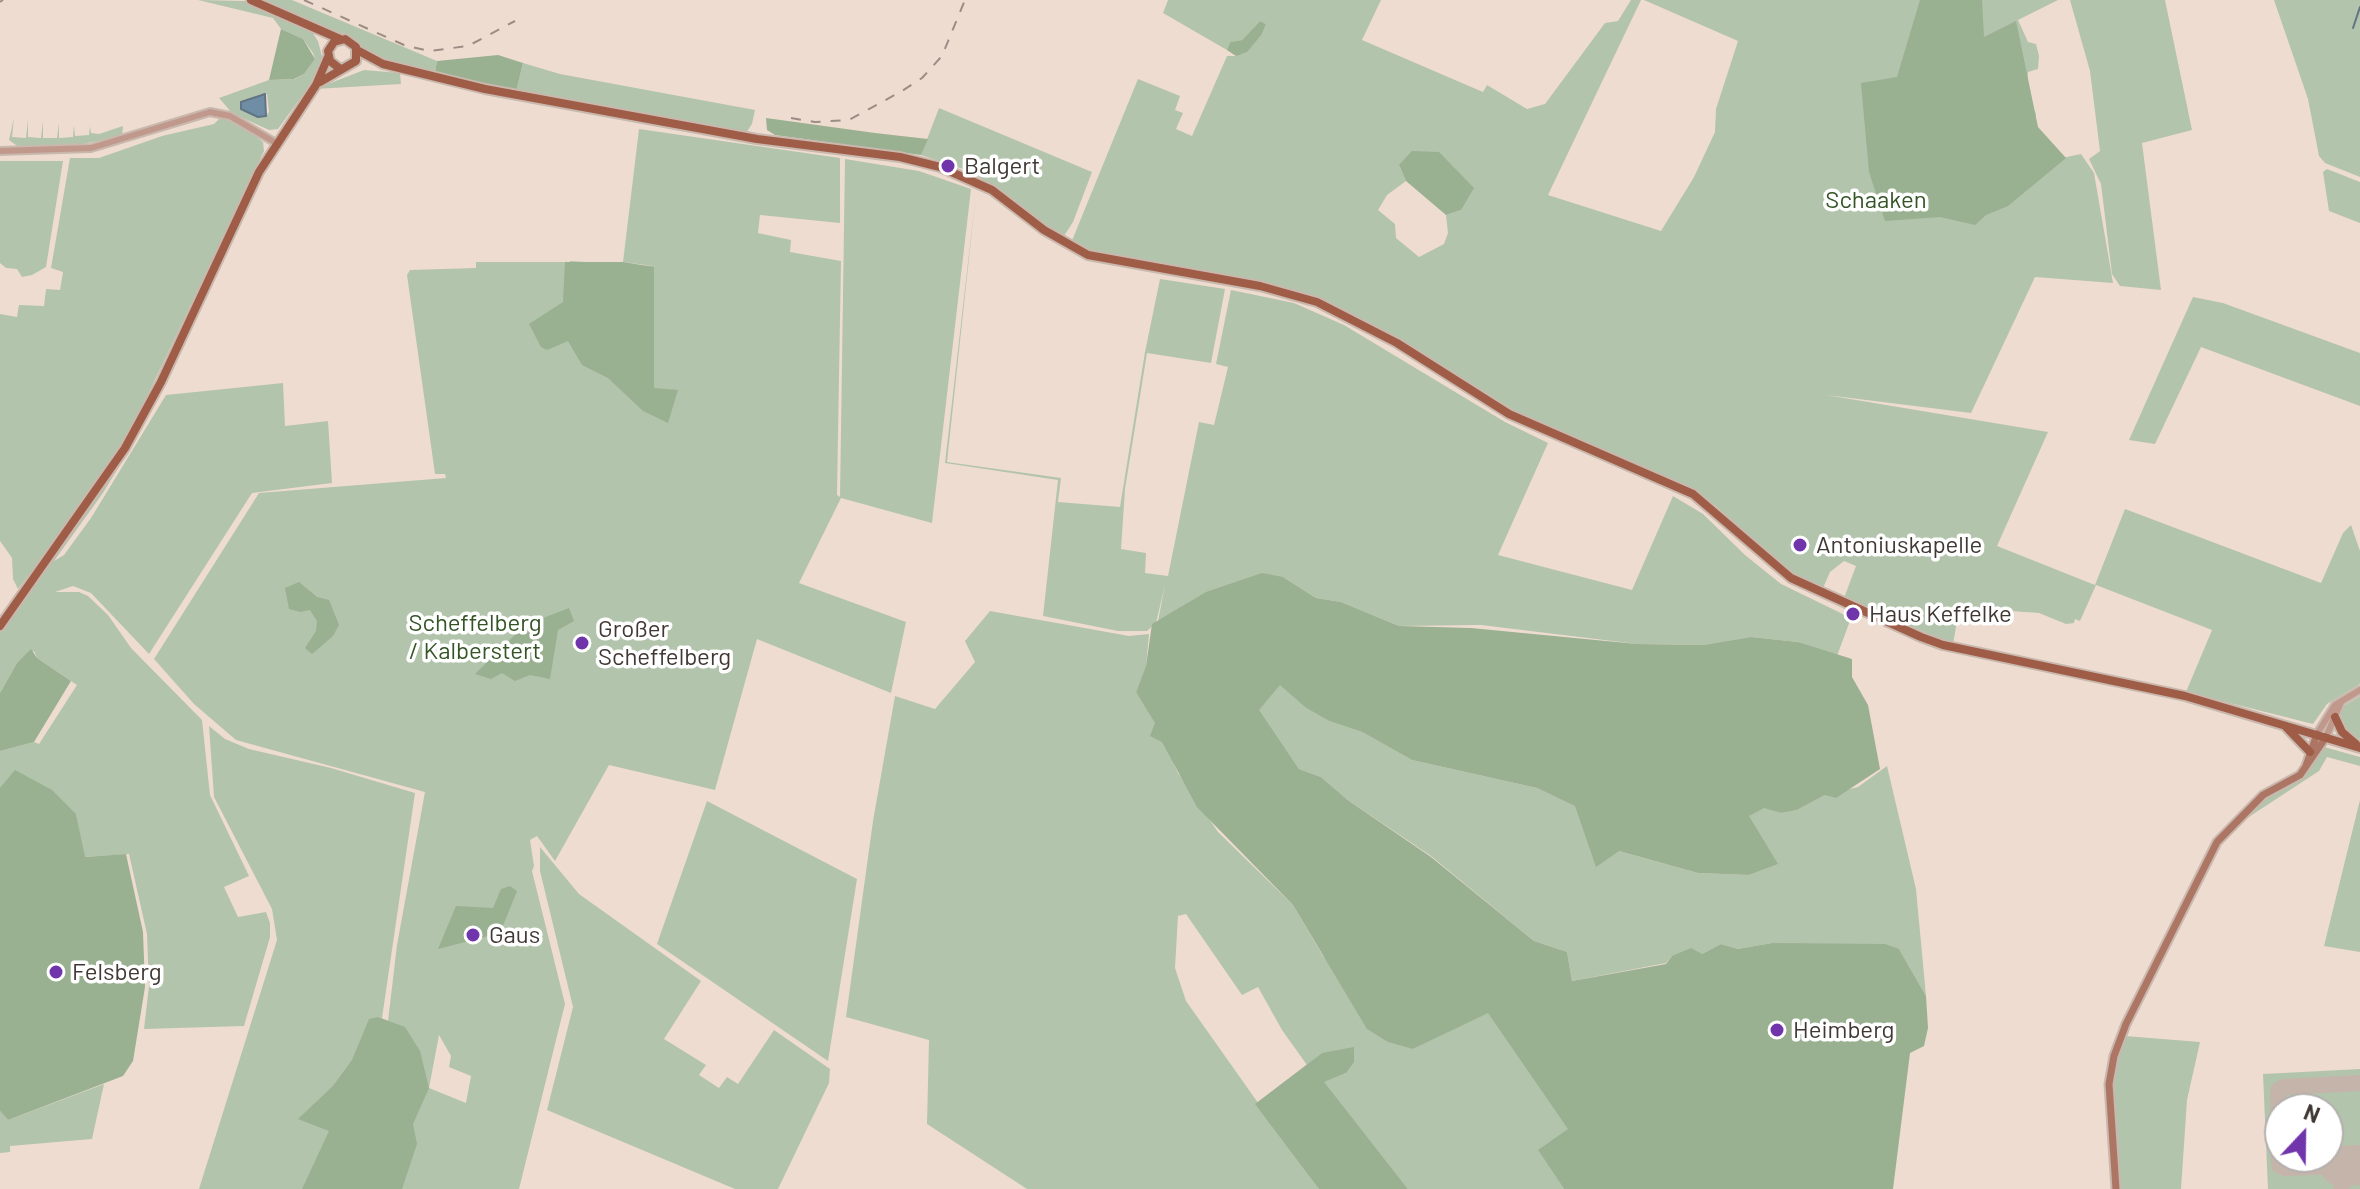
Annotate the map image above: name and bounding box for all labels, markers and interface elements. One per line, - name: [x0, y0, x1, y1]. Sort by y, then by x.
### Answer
- place label: Balgert: [964, 152, 1040, 180]
- marker: Balgert: [939, 157, 957, 175]
- park label: Schaaken: [1825, 186, 1927, 214]
- place label: Antoniuskapelle: [1816, 531, 1982, 559]
- marker: Antoniuskapelle: [1791, 536, 1809, 554]
- place label: Haus Keffelke: [1869, 600, 2012, 628]
- marker: Haus Keffelke: [1844, 605, 1862, 623]
- park label: Scheffelberg / Kalberstert: [408, 609, 542, 665]
- place label: Großer Scheffelberg: [598, 615, 731, 671]
- marker: Großer Scheffelberg: [573, 634, 591, 652]
- place label: Gaus: [489, 921, 540, 949]
- marker: Gaus: [464, 926, 482, 944]
- place label: Felsberg: [72, 958, 162, 986]
- marker: Felsberg: [47, 963, 65, 981]
- place label: Heimberg: [1793, 1016, 1894, 1044]
- marker: Heimberg: [1768, 1021, 1786, 1039]
- north arrow: [2264, 1093, 2344, 1173]
- text: N: [2301, 1098, 2324, 1127]

